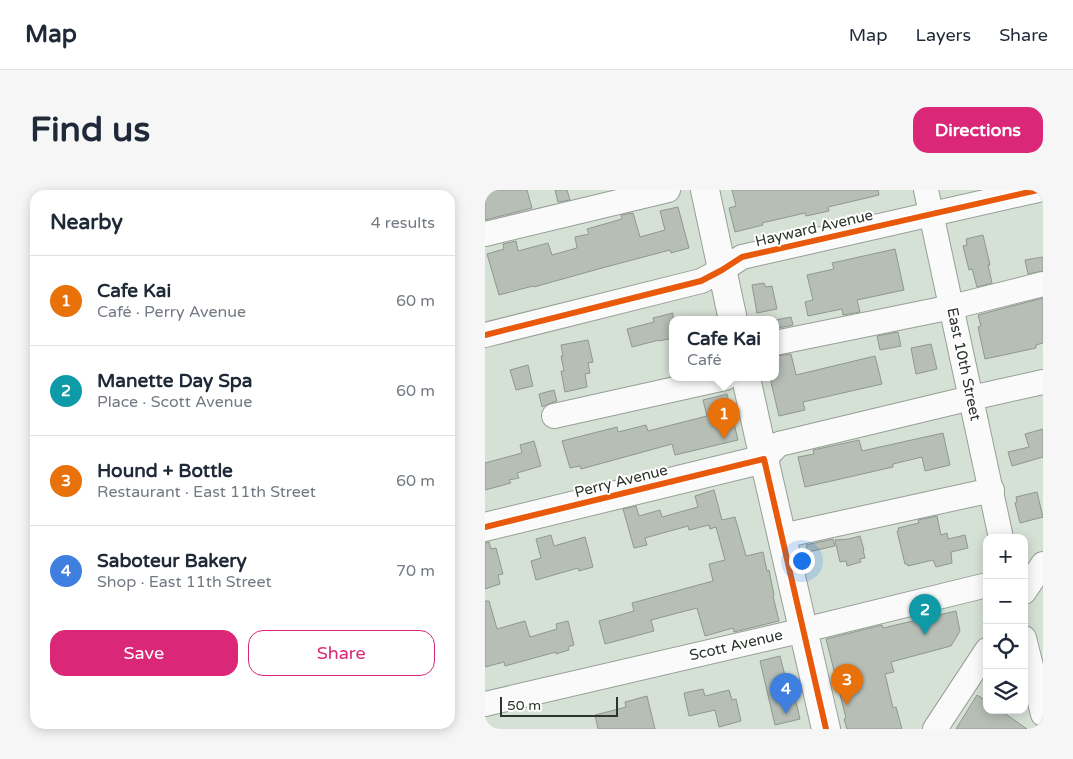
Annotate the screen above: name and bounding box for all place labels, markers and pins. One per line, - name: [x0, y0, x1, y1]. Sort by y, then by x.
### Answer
- pin: 1: [708, 398, 740, 439]
- pin: 2: [909, 594, 941, 635]
- pin: 3: [831, 664, 863, 705]
- pin: 4: [770, 673, 802, 714]

